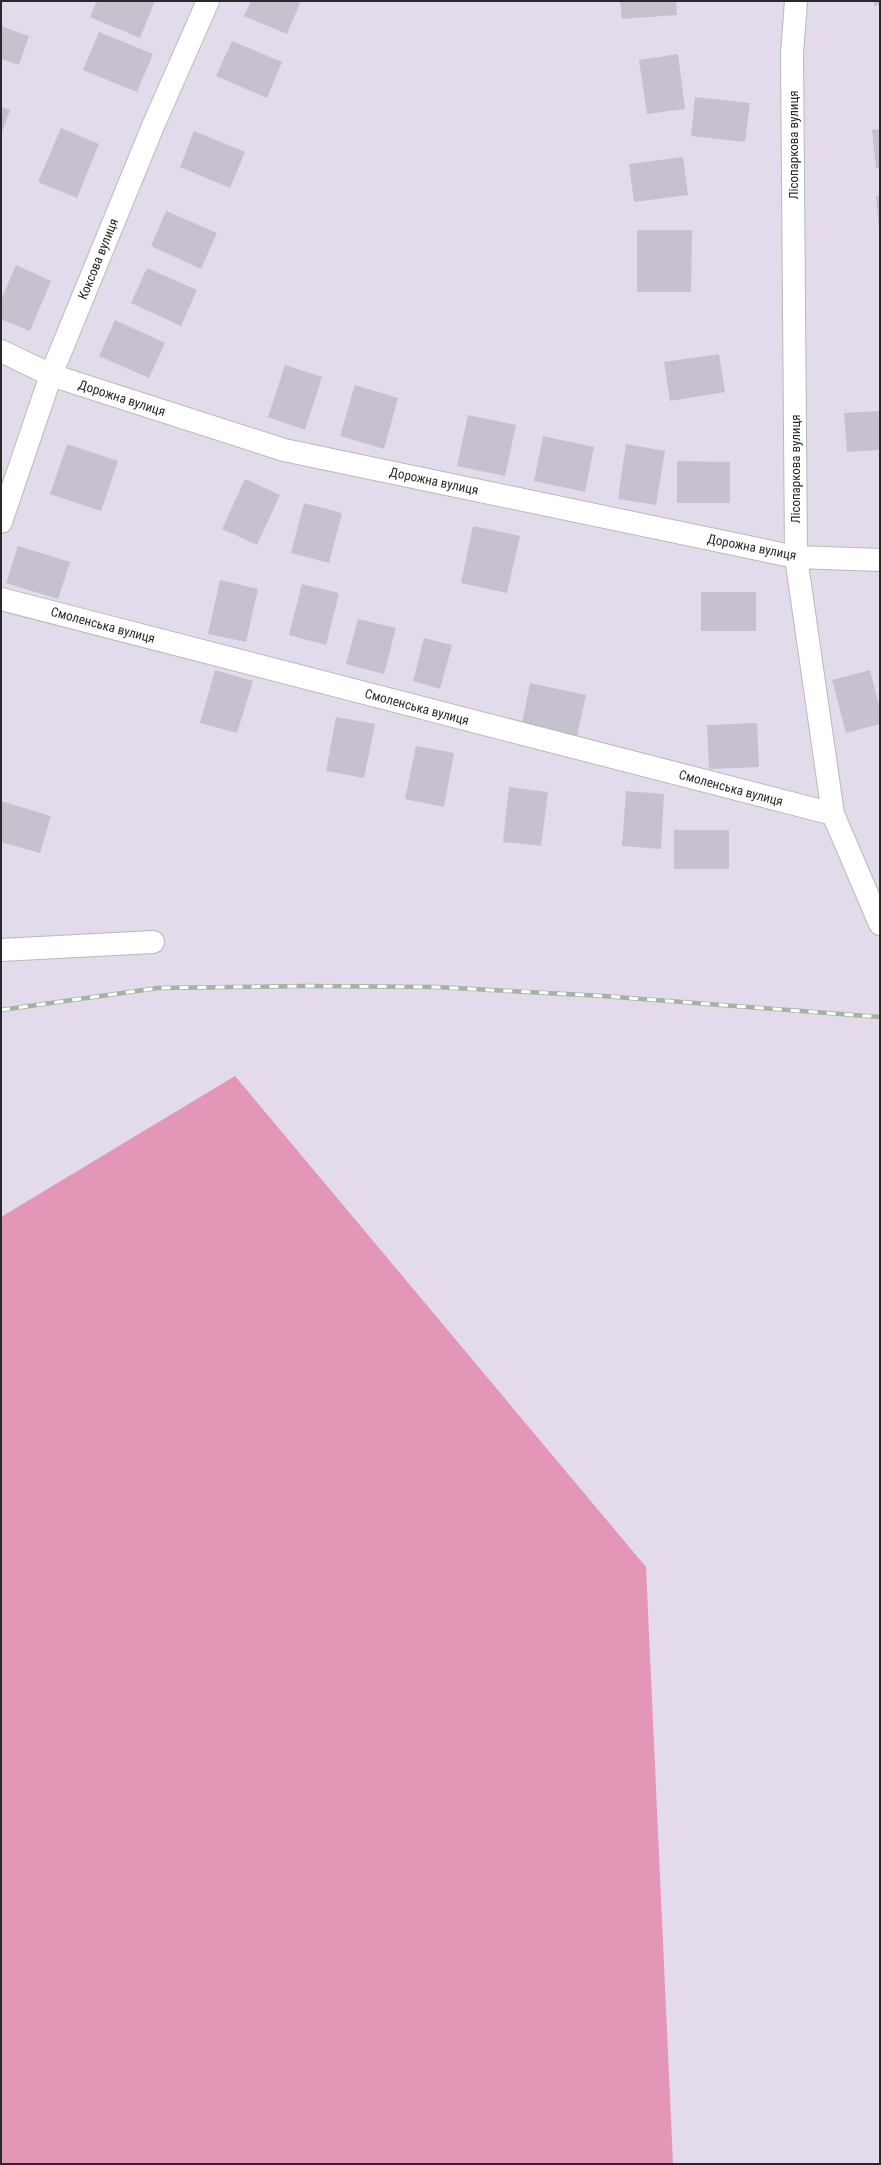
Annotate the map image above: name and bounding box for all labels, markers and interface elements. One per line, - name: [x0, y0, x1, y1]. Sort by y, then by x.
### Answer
- street label: Лісопаркова вулиця: [786, 90, 801, 200]
- street label: Коксова вулиця: [75, 216, 121, 302]
- street label: Дорожна вулиця: [77, 377, 167, 419]
- street label: Лісопаркова вулиця: [788, 414, 803, 524]
- street label: Дорожна вулиця: [388, 464, 480, 498]
- street label: Дорожна вулиця: [706, 531, 798, 563]
- street label: Смоленська вулиця: [49, 604, 157, 646]
- street label: Смоленська вулиця: [363, 686, 471, 728]
- street label: Смоленська вулиця: [677, 767, 785, 809]

